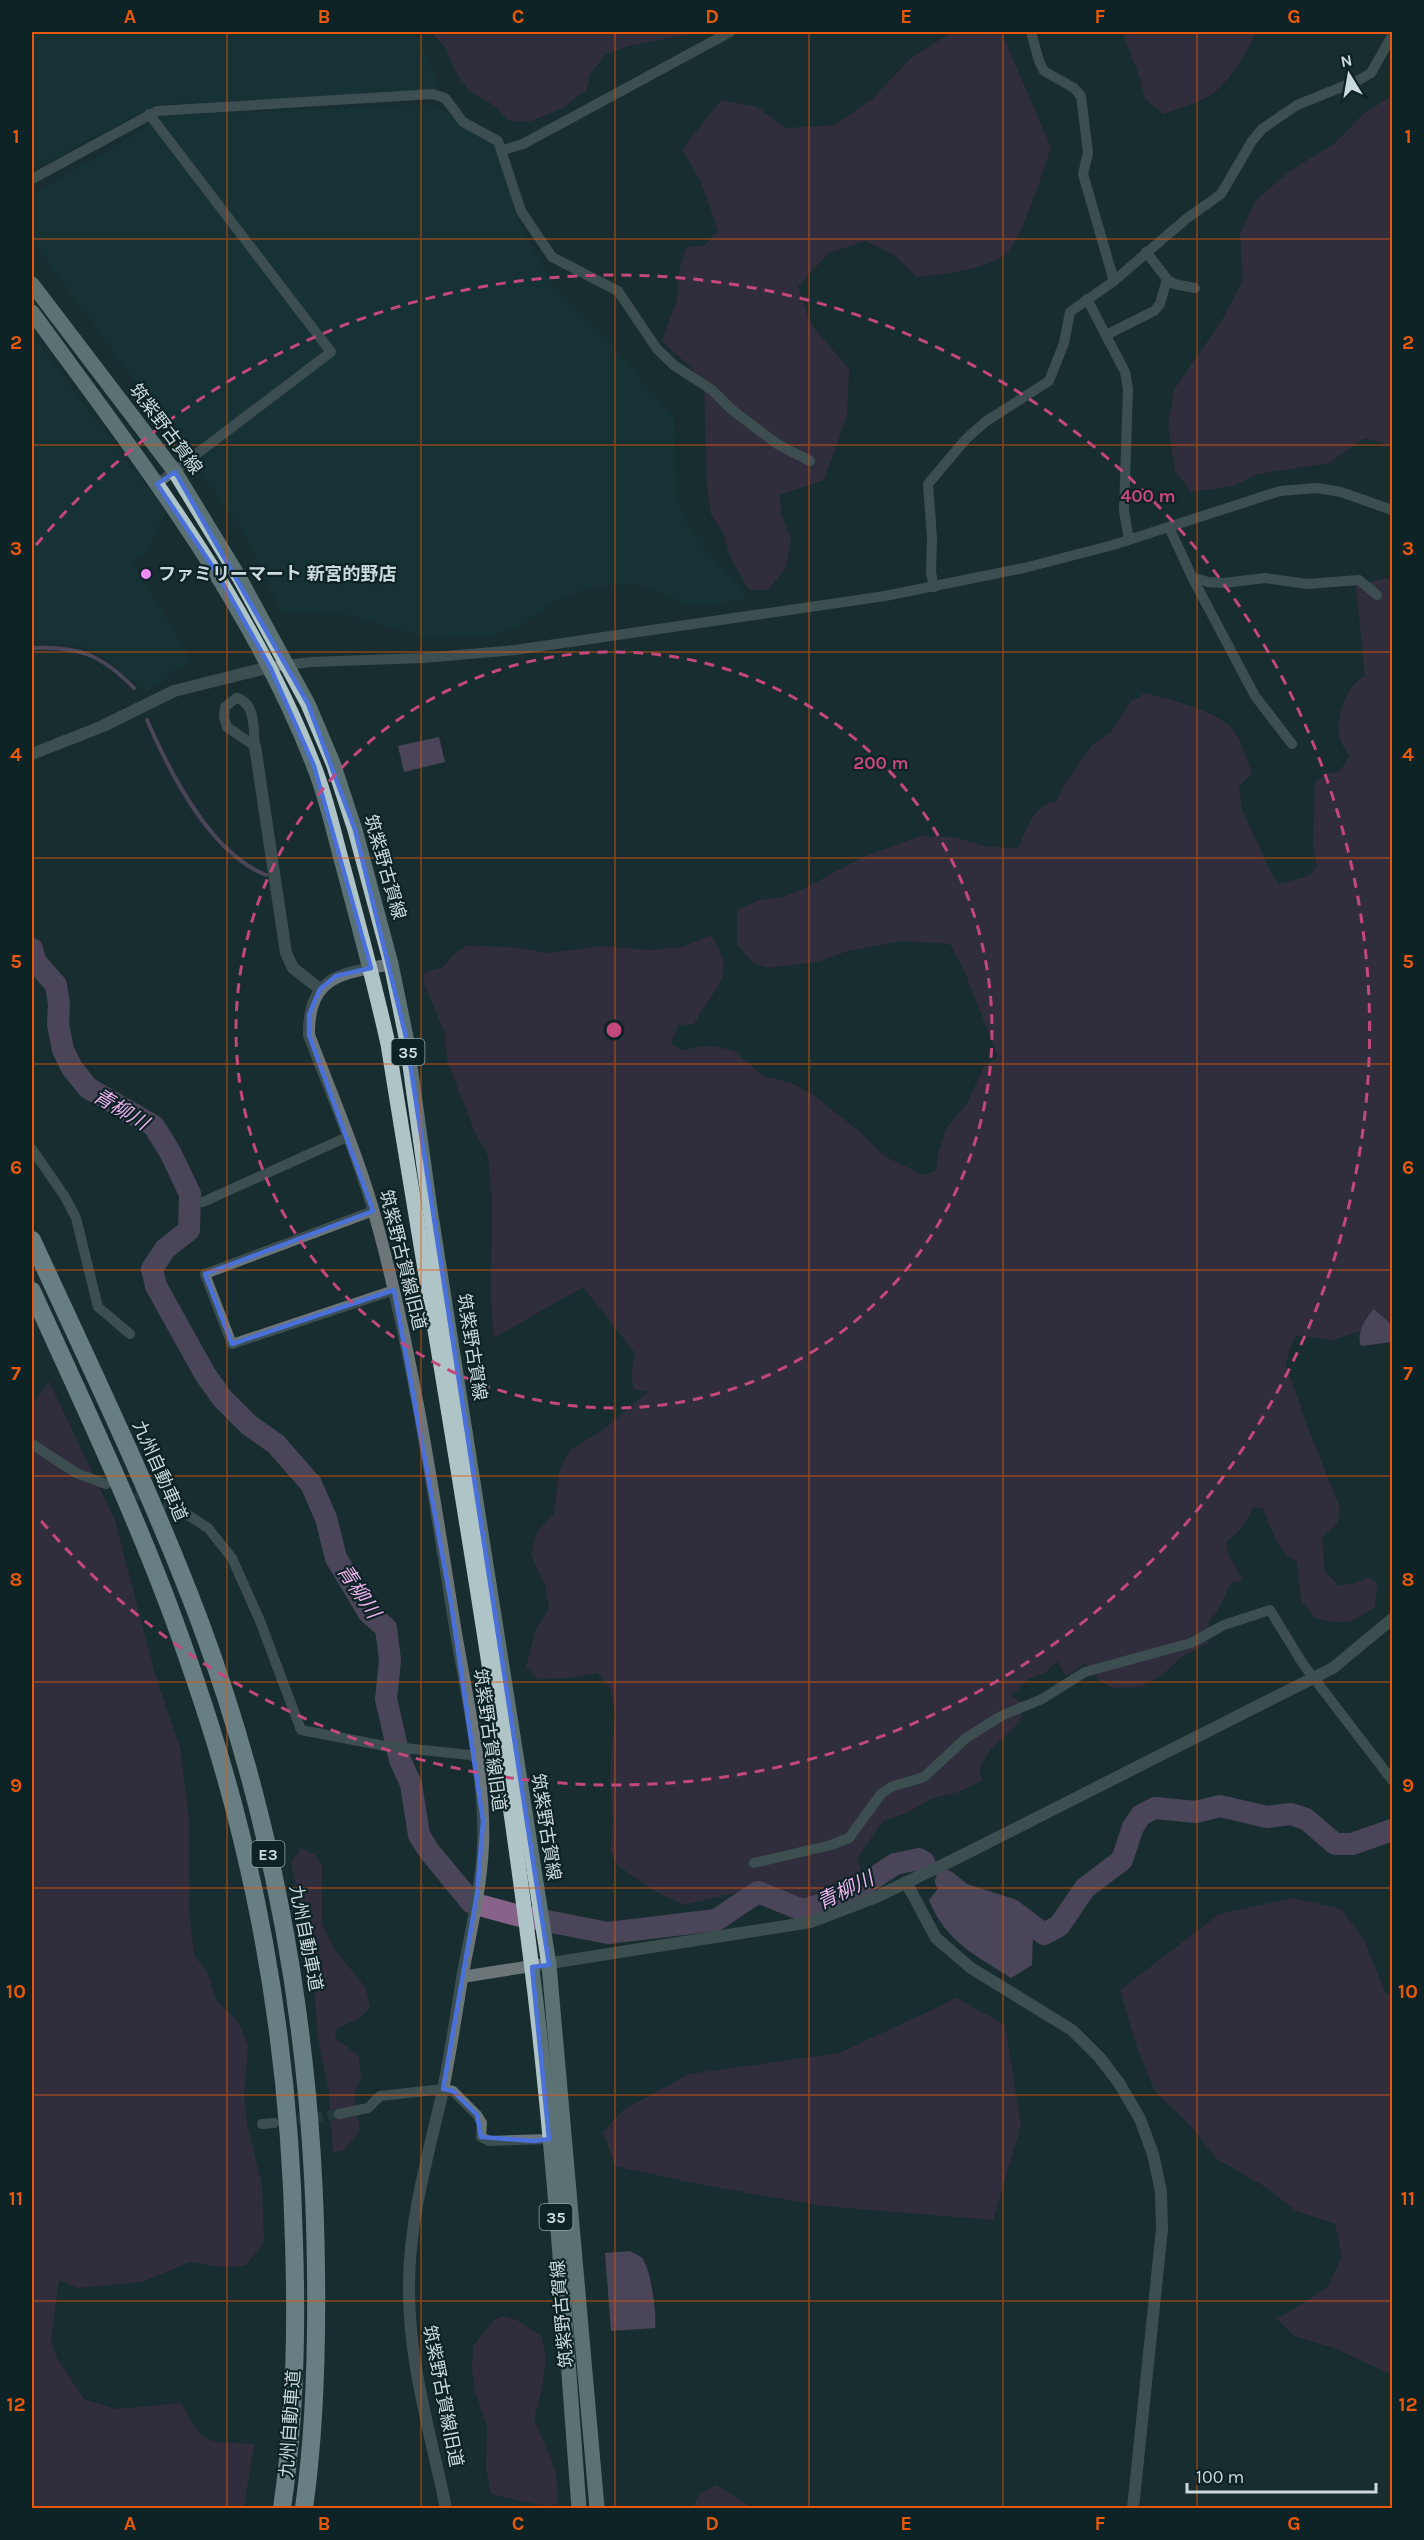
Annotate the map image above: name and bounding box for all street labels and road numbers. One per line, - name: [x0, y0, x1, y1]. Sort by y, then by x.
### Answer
- street label: 筑紫野古賀線: [125, 379, 207, 479]
- street label: 筑紫野古賀線: [360, 812, 410, 922]
- road number: 35: [392, 1039, 424, 1065]
- street label: 筑紫野古賀線旧道: [375, 1187, 431, 1333]
- street label: 筑紫野古賀線: [453, 1292, 491, 1402]
- street label: 九州自動車道: [128, 1417, 192, 1525]
- street label: 筑紫野古賀線旧道: [469, 1667, 511, 1813]
- street label: 筑紫野古賀線: [527, 1772, 565, 1882]
- road number: E3: [252, 1841, 284, 1867]
- street label: 九州自動車道: [285, 1883, 327, 1993]
- road number: 35: [540, 2204, 572, 2230]
- street label: 筑紫野古賀線: [546, 2259, 578, 2369]
- street label: 筑紫野古賀線旧道: [418, 2323, 468, 2469]
- street label: 九州自動車道: [275, 2369, 305, 2479]

